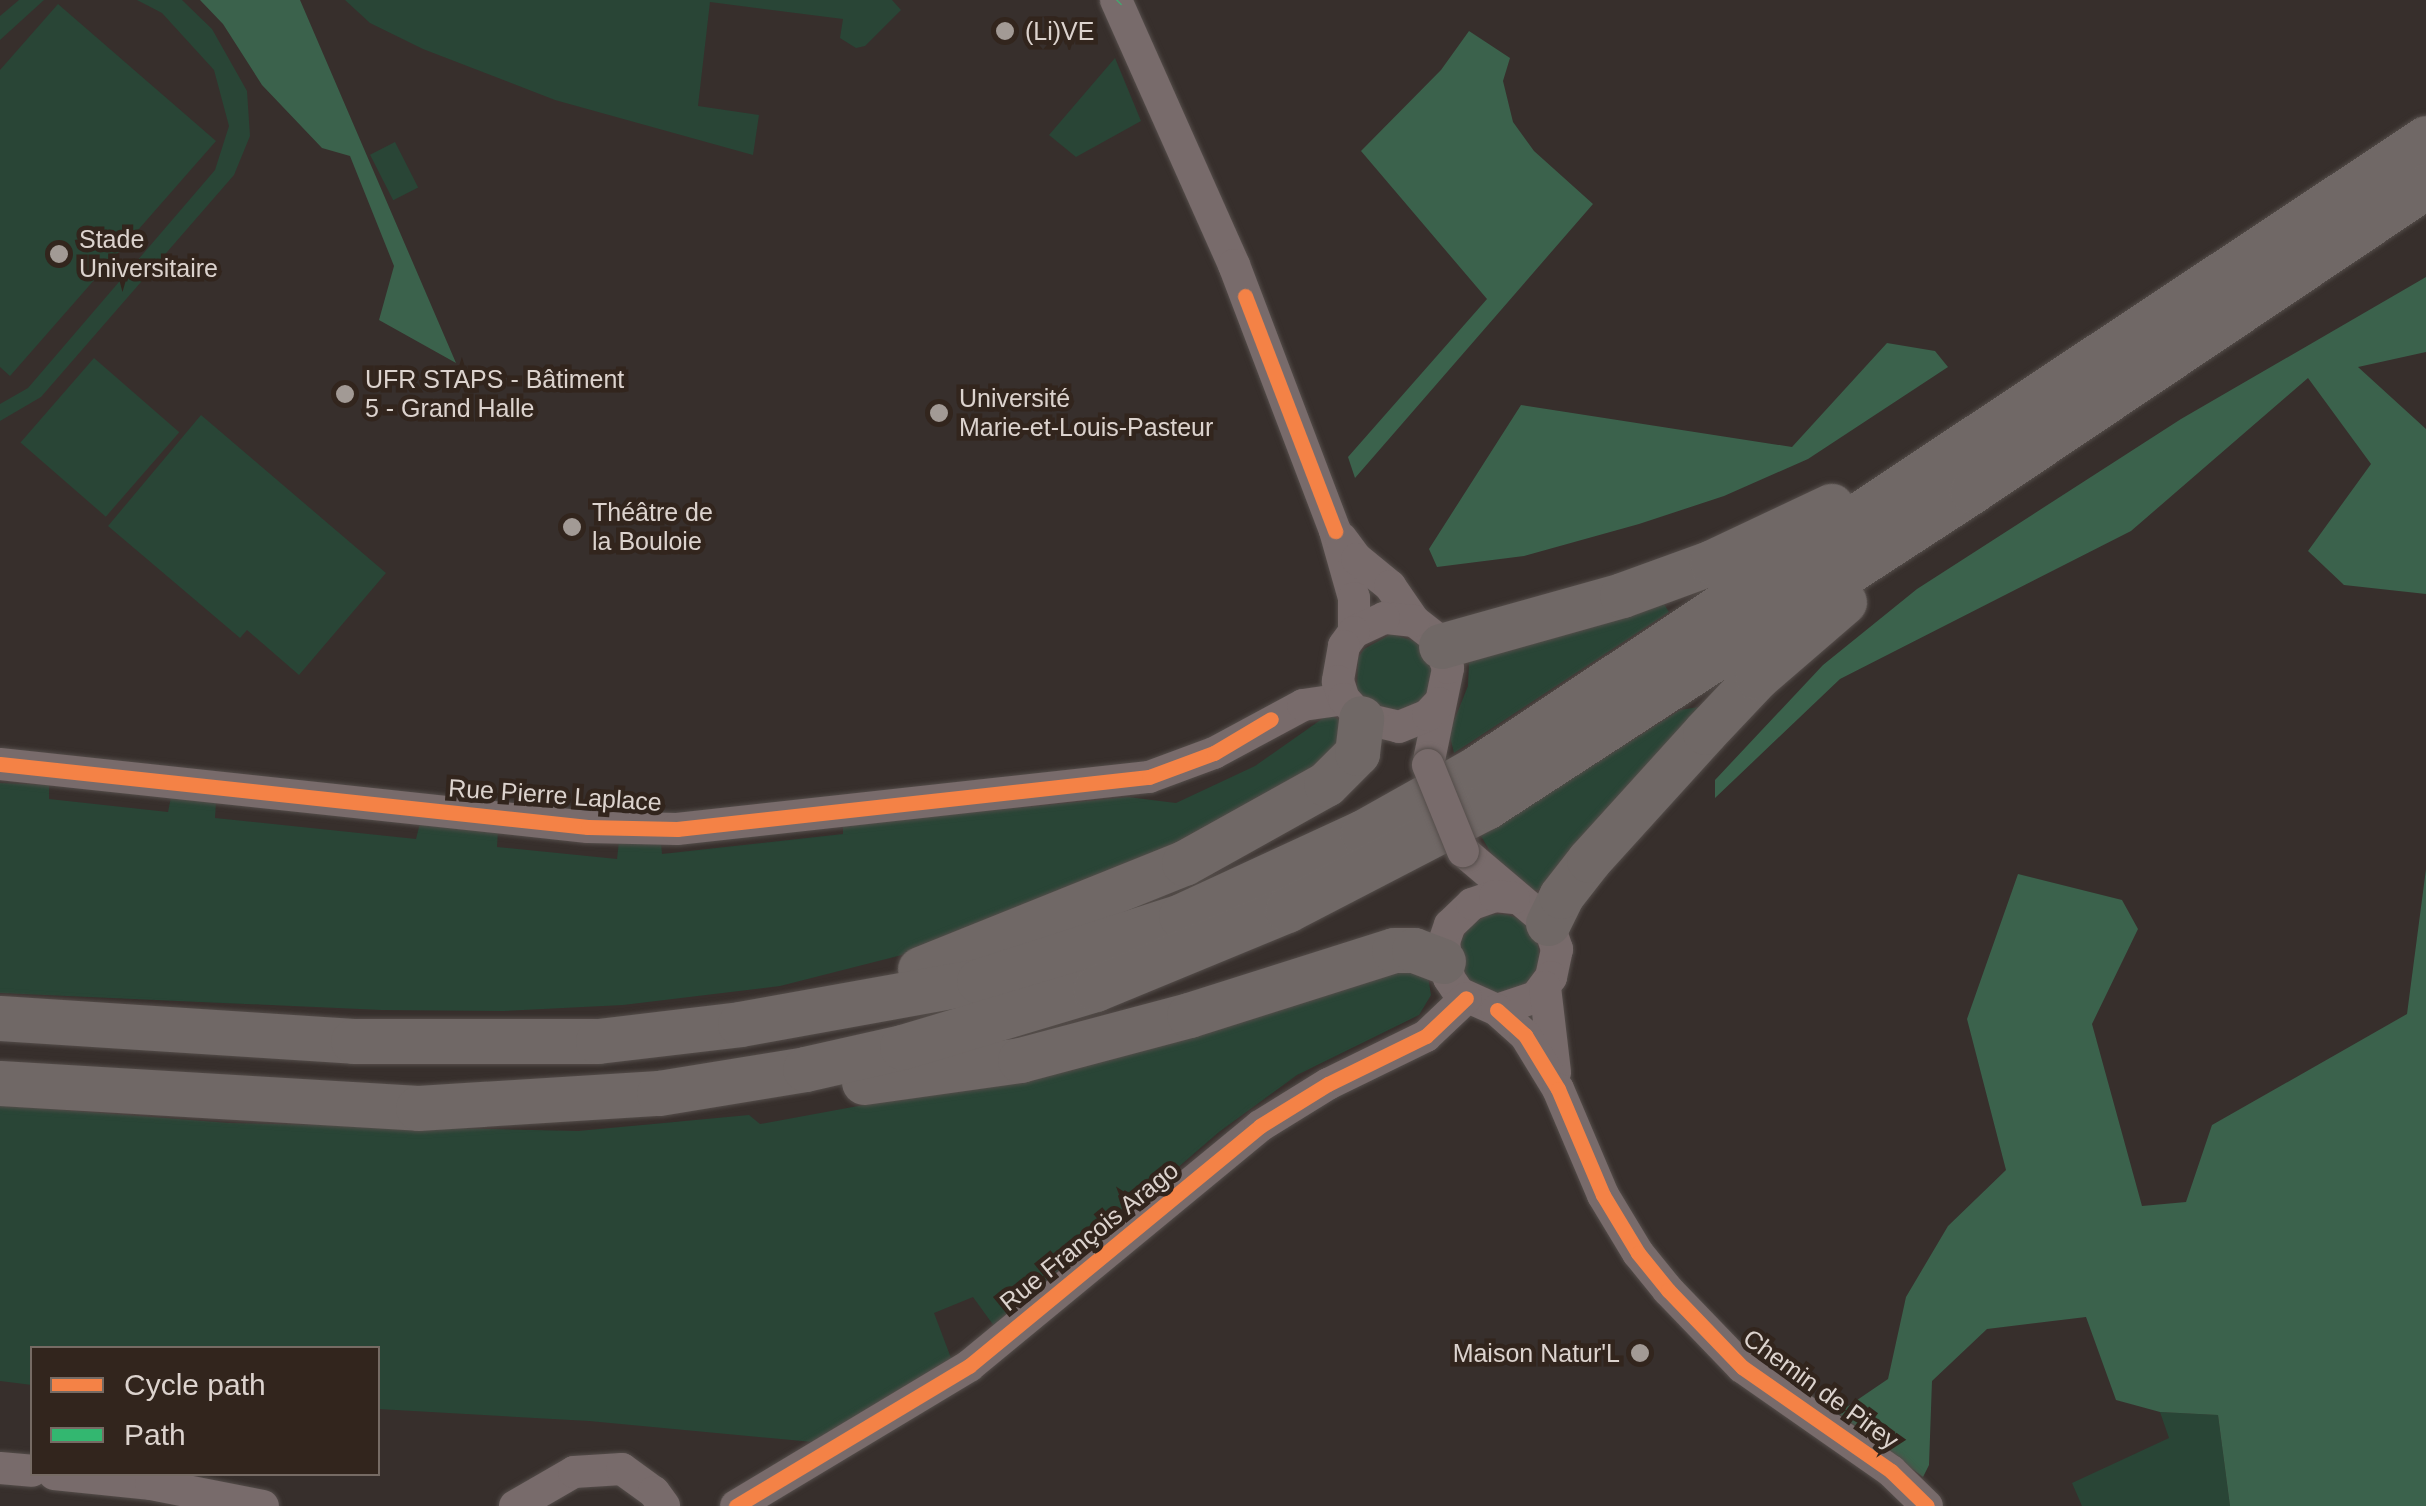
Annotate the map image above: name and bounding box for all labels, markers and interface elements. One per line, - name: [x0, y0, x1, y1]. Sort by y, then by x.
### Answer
- place label: (Li)VE: [1025, 16, 1094, 46]
- marker: (Li)VE: [994, 20, 1016, 42]
- place label: Stade Universitaire: [79, 225, 218, 284]
- marker: Stade Universitaire: [48, 243, 70, 265]
- place label: UFR STAPS - Bâtiment 5 - Grand Halle: [365, 365, 624, 424]
- marker: UFR STAPS - Bâtiment 5 - Grand Halle: [334, 383, 356, 405]
- place label: Université Marie-et-Louis-Pasteur: [959, 384, 1213, 443]
- marker: Université Marie-et-Louis-Pasteur: [928, 402, 950, 424]
- place label: Théâtre de la Bouloie: [592, 498, 713, 557]
- marker: Théâtre de la Bouloie: [561, 516, 583, 538]
- street label: Rue Pierre Laplace: [447, 773, 663, 817]
- street label: Rue François Arago: [993, 1154, 1185, 1318]
- street label: Chemin de Pirey: [1737, 1323, 1905, 1455]
- place label: Maison Natur'L: [1453, 1338, 1620, 1368]
- marker: Maison Natur'L: [1629, 1342, 1651, 1364]
- legend: [30, 1346, 380, 1476]
- text: Cycle path: [124, 1368, 266, 1401]
- text: Path: [124, 1418, 186, 1451]

